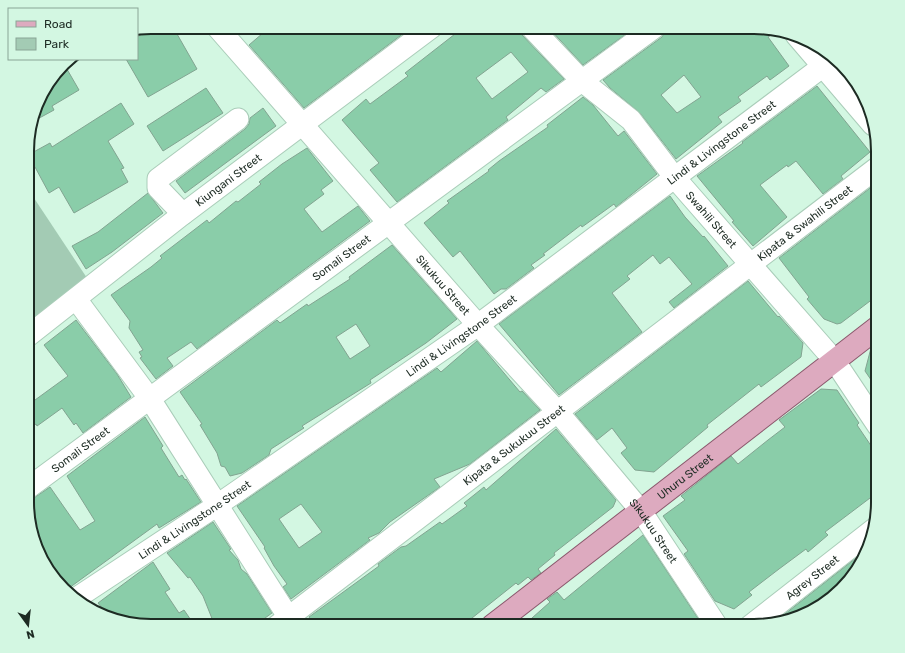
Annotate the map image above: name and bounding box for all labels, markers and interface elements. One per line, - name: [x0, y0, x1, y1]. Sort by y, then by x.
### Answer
- legend: [8, 8, 138, 60]
- text: Road: [44, 17, 72, 31]
- text: Park: [44, 37, 70, 51]
- street label: Lindi & Livingstone Street: [665, 97, 779, 187]
- street label: Kiungani Street: [193, 151, 264, 209]
- street label: Kipata & Swahili Street: [755, 182, 855, 263]
- street label: Swahili Street: [683, 189, 740, 251]
- street label: Somali Street: [310, 232, 374, 283]
- street label: Sikukuu Street: [413, 252, 473, 318]
- street label: Lindi & Livingstone Street: [404, 292, 520, 379]
- street label: Kipata & Sukukuu Street: [460, 402, 568, 488]
- street label: Somali Street: [49, 423, 113, 475]
- street label: Uhuru Street: [655, 451, 716, 502]
- street label: Lindi & Livingstone Street: [136, 477, 254, 562]
- street label: Sikukuu Street: [627, 496, 681, 566]
- street label: Agrey Street: [783, 552, 842, 602]
- north arrow: [8, 605, 48, 645]
- text: N: [25, 627, 36, 642]

